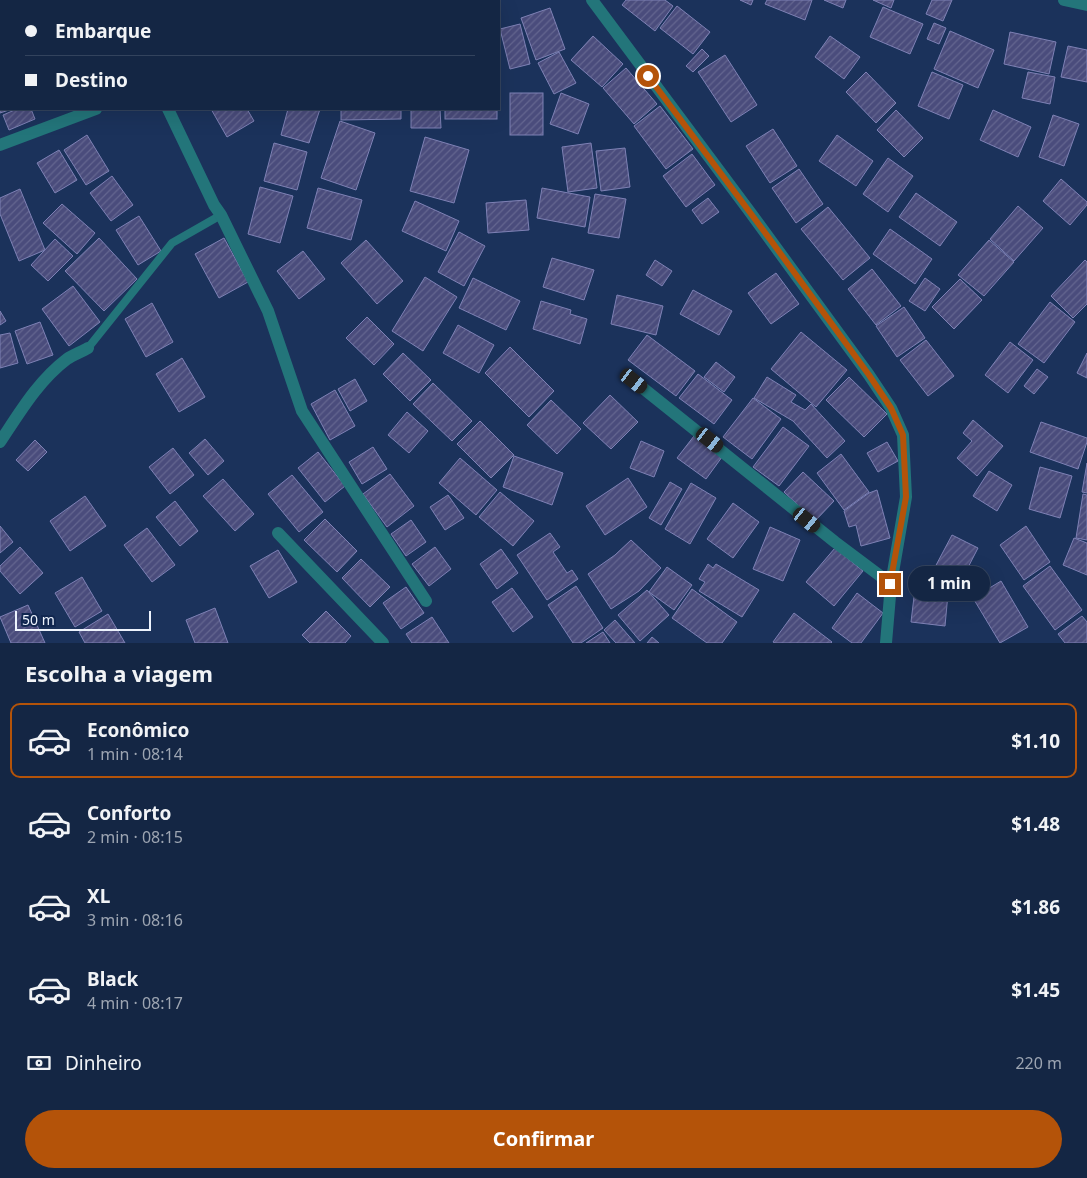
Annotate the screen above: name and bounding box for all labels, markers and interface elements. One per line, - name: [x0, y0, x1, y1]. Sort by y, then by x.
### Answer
- text: Embarque: [55, 18, 151, 44]
- route start: [637, 65, 659, 87]
- text: Destino: [55, 67, 128, 93]
- car: [617, 366, 650, 396]
- car: [693, 425, 726, 455]
- car: [790, 505, 823, 535]
- callout: 1 min: [908, 566, 990, 602]
- text: 1 min: [927, 572, 971, 594]
- route end: [879, 573, 901, 595]
- scale bar: [15, 608, 151, 631]
- text: 50 m: [22, 610, 55, 629]
- text: Escolha a viagem: [25, 658, 213, 688]
- text: Econômico: [87, 717, 189, 743]
- icon: car: [27, 718, 72, 763]
- text: $1.10: [1011, 728, 1060, 754]
- text: 1 min · 08:14: [87, 743, 183, 765]
- text: Conforto: [87, 800, 171, 826]
- icon: car: [27, 801, 72, 846]
- text: $1.48: [1011, 811, 1060, 837]
- text: 2 min · 08:15: [87, 826, 183, 848]
- text: XL: [87, 883, 110, 909]
- icon: car: [27, 884, 72, 929]
- text: $1.86: [1011, 894, 1060, 920]
- text: 3 min · 08:16: [87, 909, 183, 931]
- text: Black: [87, 966, 138, 992]
- icon: car: [27, 967, 72, 1012]
- text: $1.45: [1011, 977, 1060, 1003]
- text: 4 min · 08:17: [87, 992, 183, 1014]
- icon: cash: [25, 1049, 53, 1077]
- text: Dinheiro: [65, 1050, 142, 1076]
- text: 220 m: [1015, 1052, 1062, 1074]
- button: Confirmar: [25, 1110, 1062, 1168]

